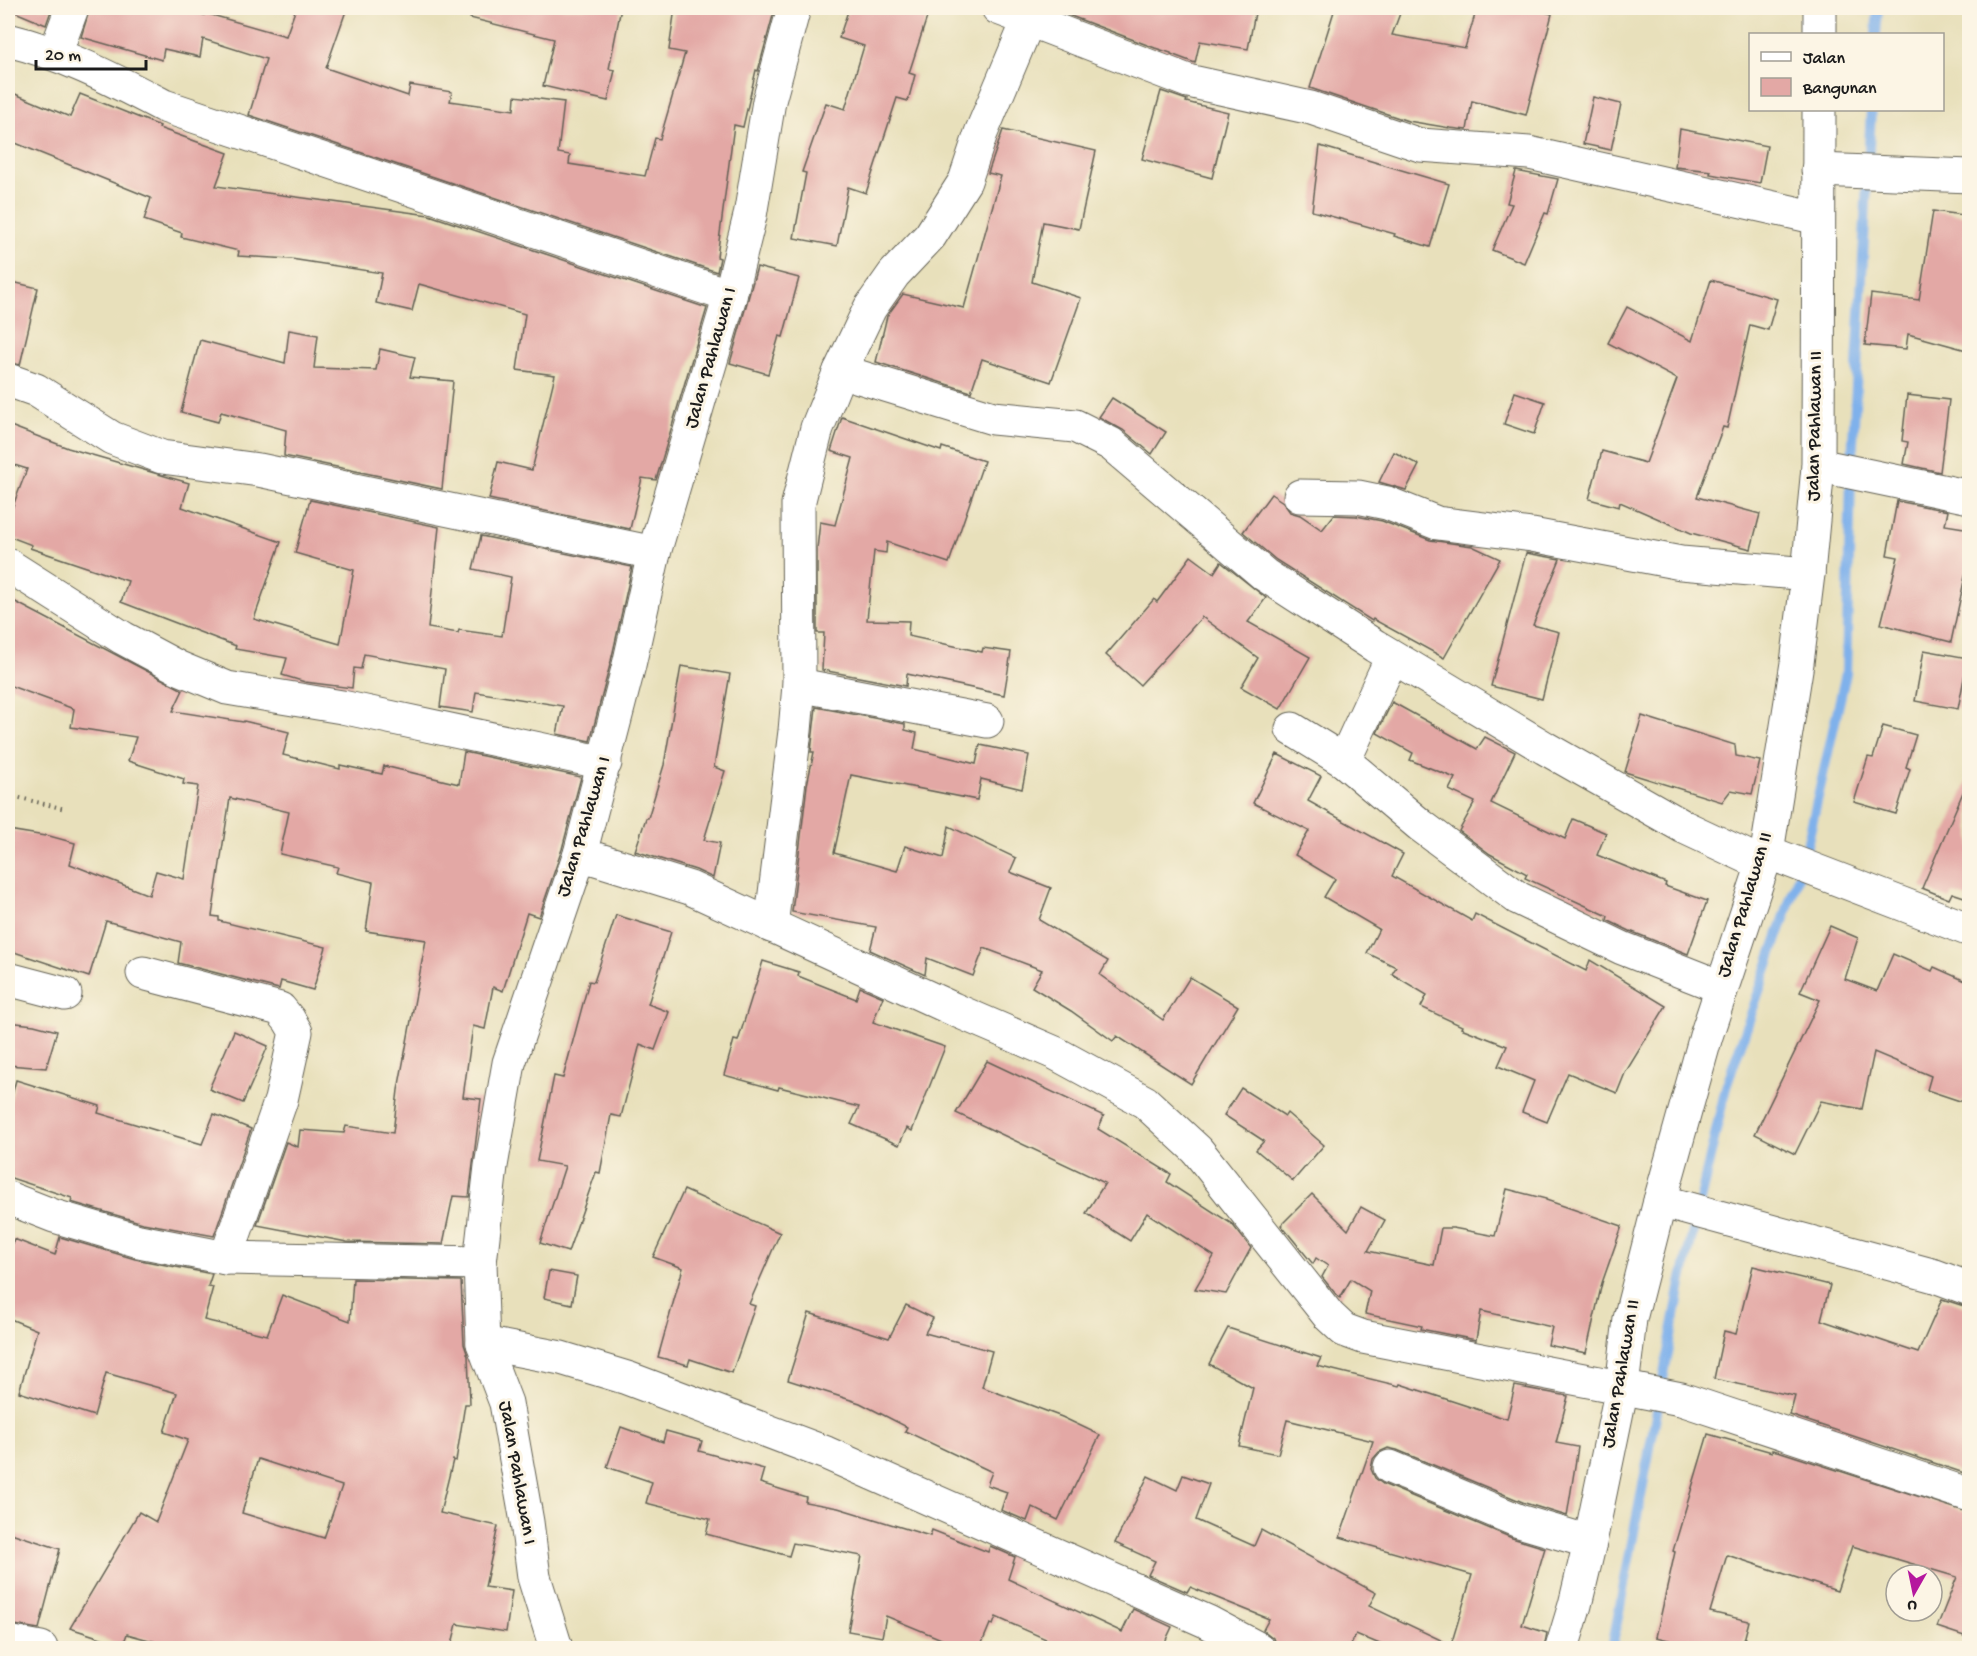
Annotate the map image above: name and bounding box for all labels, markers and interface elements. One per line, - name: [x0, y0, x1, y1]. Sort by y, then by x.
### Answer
- scale bar: [36, 33, 146, 71]
- legend: [1749, 33, 1944, 111]
- text: 20 m: [45, 46, 81, 67]
- text: Jalan: [1803, 49, 1845, 70]
- text: Bangunan: [1802, 79, 1877, 100]
- street label: Jalan Pahlawan I: [681, 285, 743, 431]
- street label: Jalan Pahlawan II: [1803, 351, 1829, 501]
- street label: Jalan Pahlawan I: [553, 754, 617, 900]
- street label: Jalan Pahlawan II: [1713, 830, 1779, 980]
- street label: Jalan Pahlawan II: [1598, 1298, 1646, 1450]
- street label: Jalan Pahlawan I: [492, 1399, 540, 1547]
- north arrow: [1884, 1563, 1944, 1623]
- text: U: [1905, 1594, 1918, 1614]

